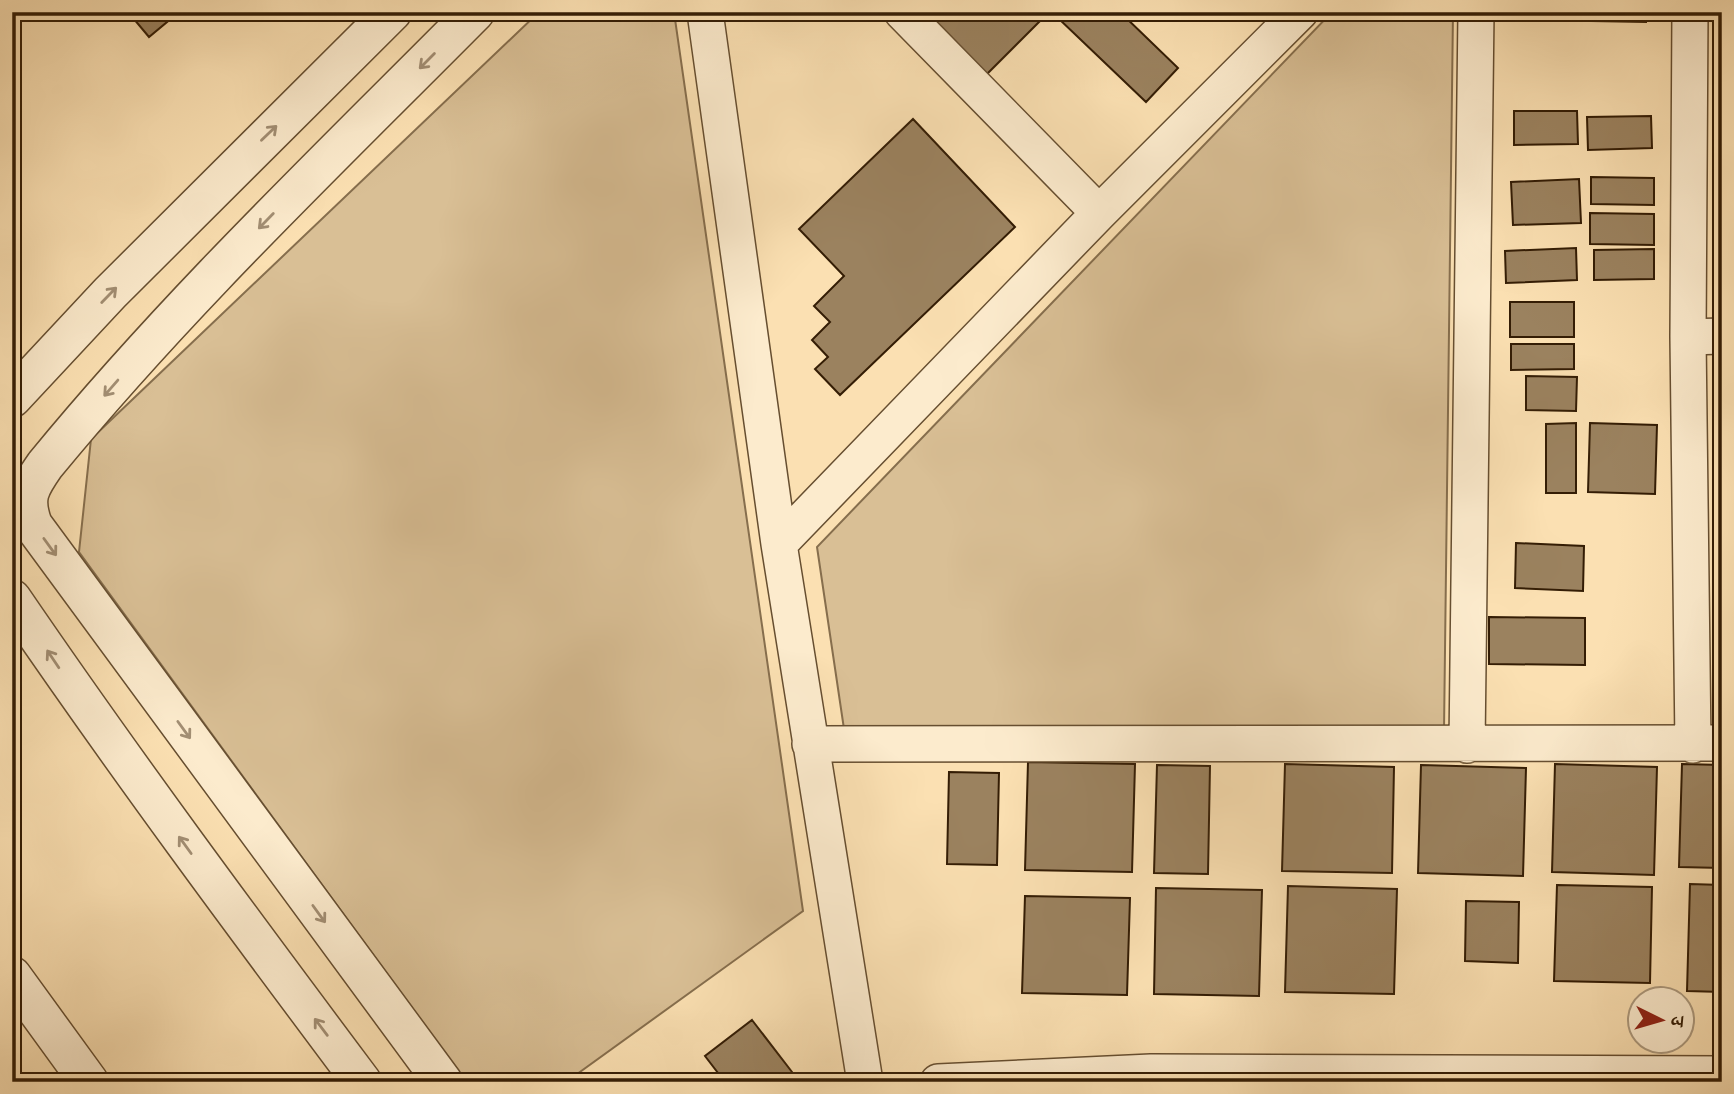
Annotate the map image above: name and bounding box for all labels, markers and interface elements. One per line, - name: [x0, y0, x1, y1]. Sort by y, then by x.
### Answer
- one-way arrow: [418, 52, 435, 69]
- one-way arrow: [260, 124, 277, 141]
- one-way arrow: [257, 212, 274, 229]
- one-way arrow: [101, 286, 118, 303]
- one-way arrow: [103, 379, 119, 397]
- one-way arrow: [42, 537, 57, 556]
- one-way arrow: [46, 650, 60, 670]
- one-way arrow: [177, 720, 192, 739]
- one-way arrow: [178, 836, 192, 855]
- one-way arrow: [311, 904, 326, 923]
- north arrow: [1626, 986, 1696, 1056]
- text: उ: [1663, 1013, 1692, 1029]
- one-way arrow: [314, 1018, 329, 1037]

